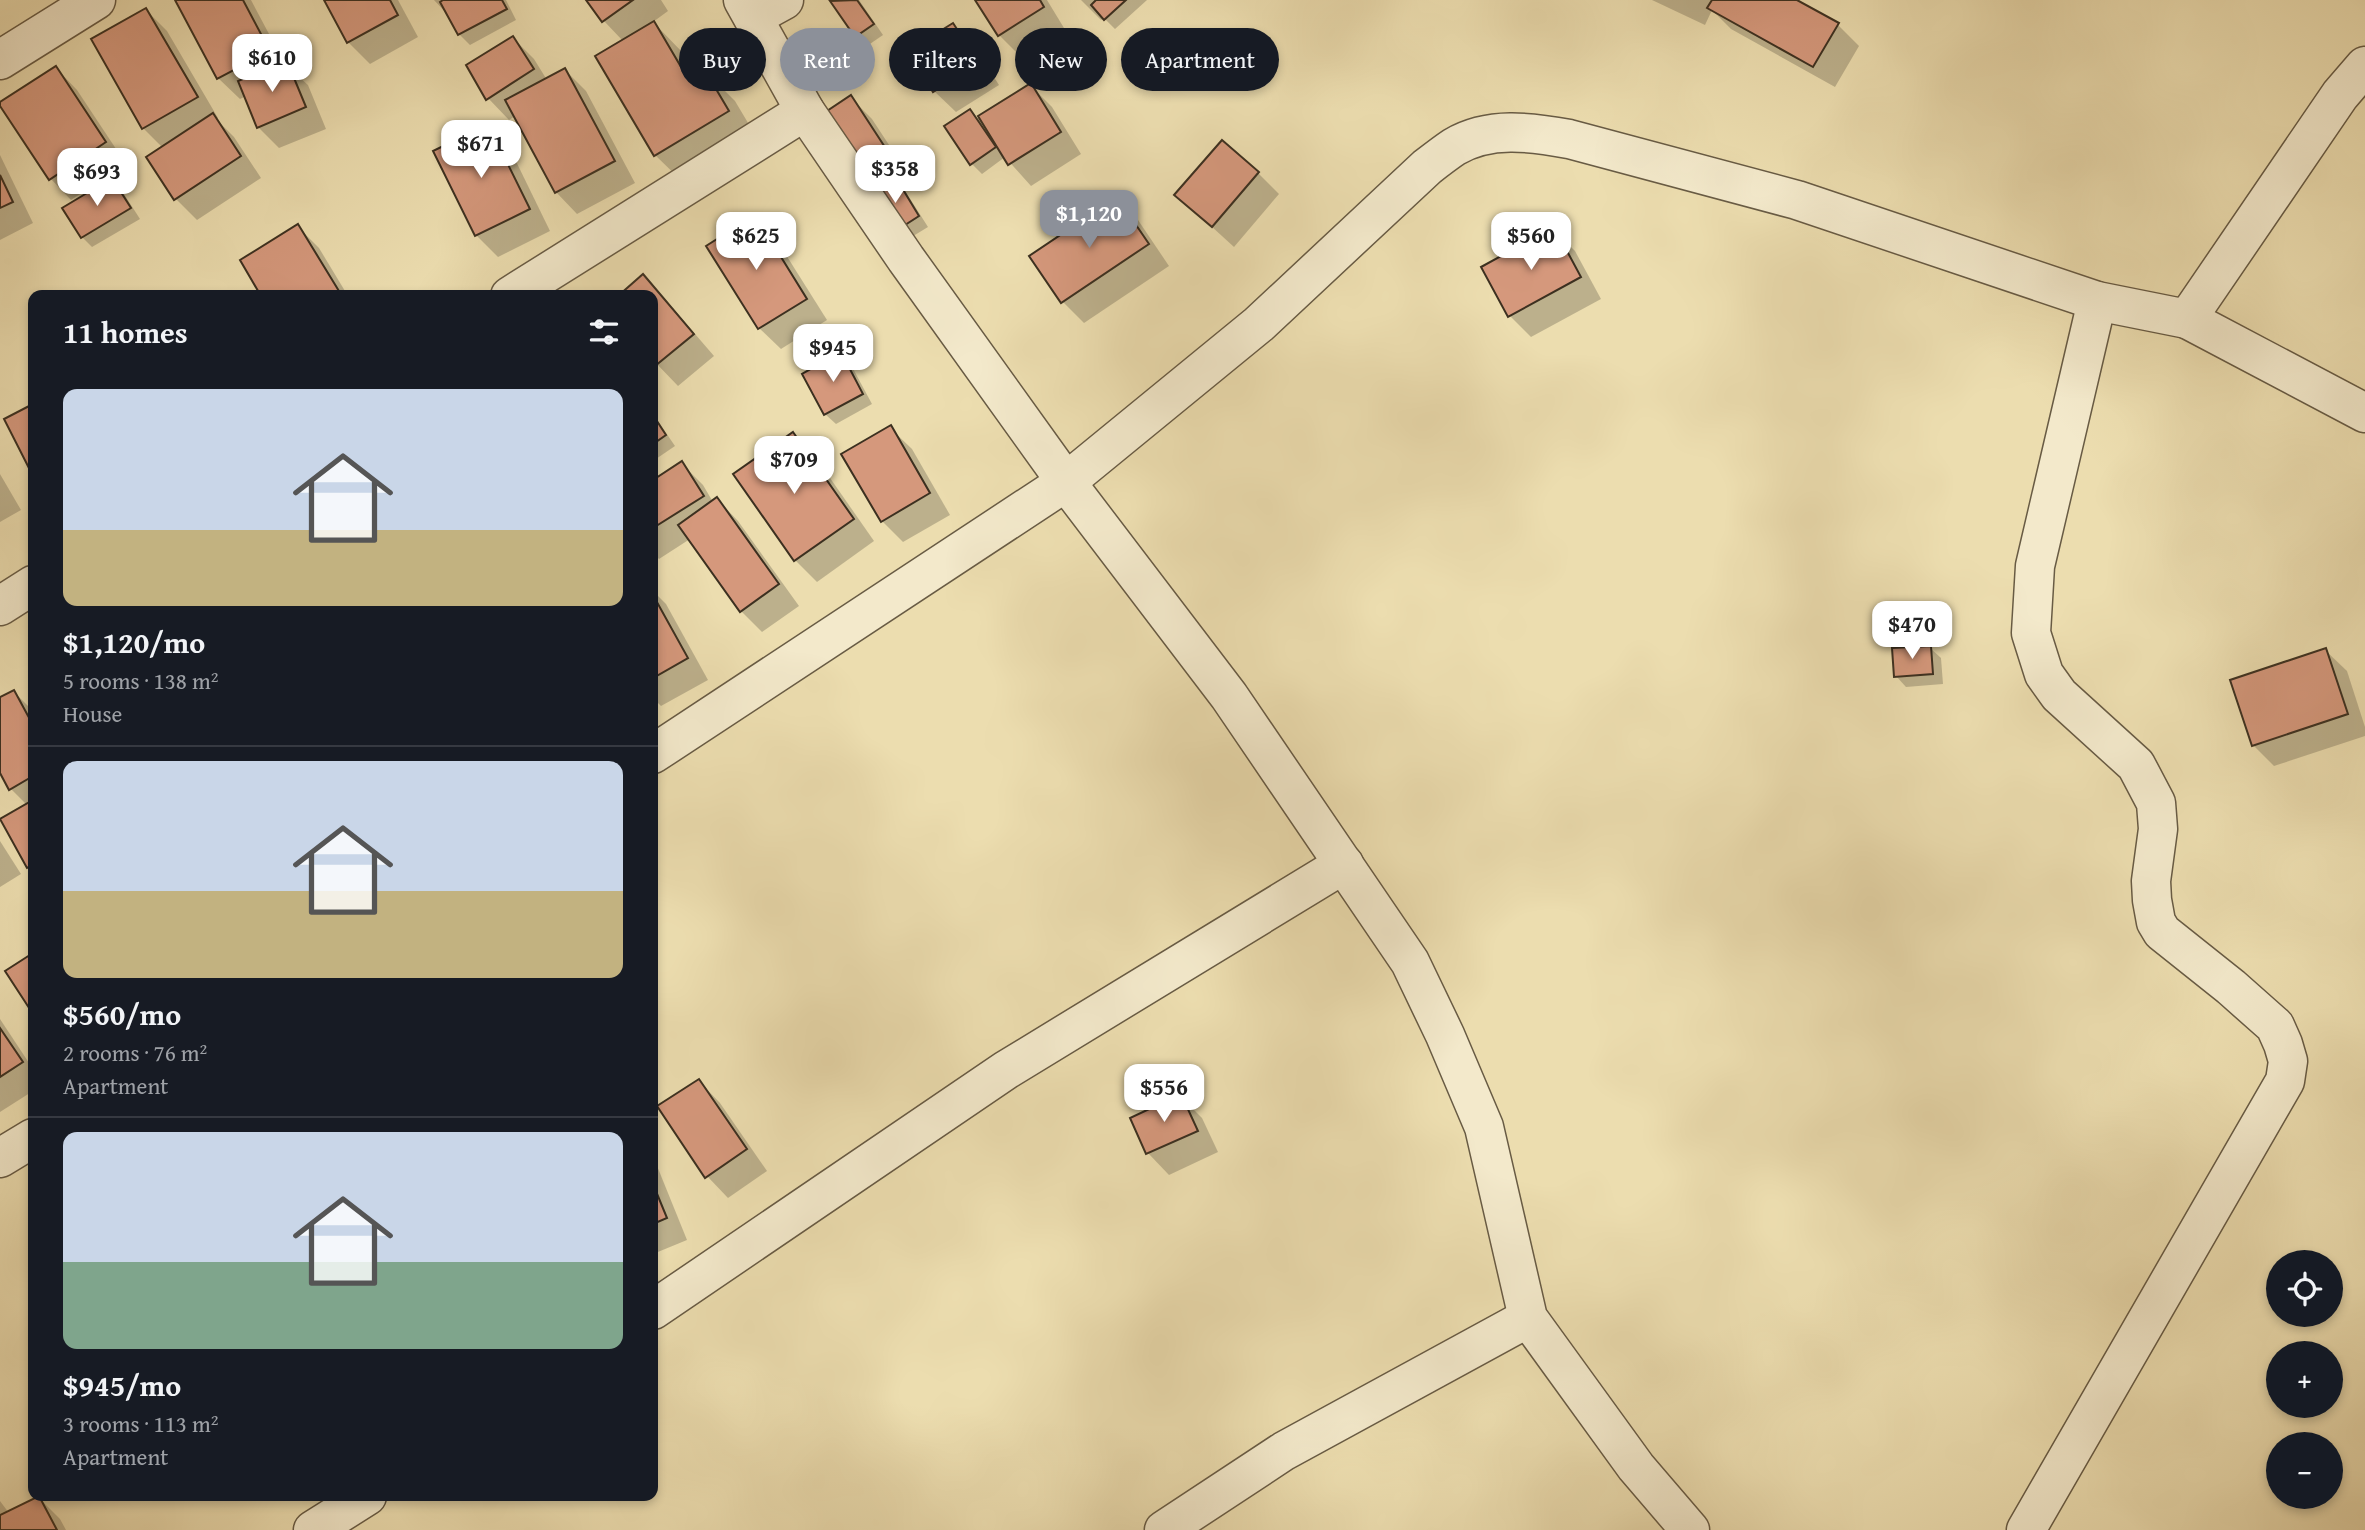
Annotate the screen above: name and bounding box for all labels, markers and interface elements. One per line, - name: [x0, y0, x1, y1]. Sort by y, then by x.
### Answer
- chip: Buy: [679, 28, 766, 91]
- chip: Rent: [780, 28, 875, 91]
- chip: Filters: [889, 28, 1001, 91]
- chip: New: [1015, 28, 1107, 91]
- chip: Apartment: [1121, 28, 1279, 91]
- pin: $610: [231, 34, 313, 94]
- text: $610: [248, 40, 296, 73]
- pin: $671: [440, 120, 522, 180]
- text: $671: [457, 126, 505, 159]
- pin: $358: [854, 146, 936, 205]
- pin: $693: [56, 148, 138, 208]
- text: $358: [871, 151, 919, 184]
- text: $693: [73, 154, 121, 187]
- pin: $1,120: [1032, 190, 1146, 250]
- text: $1,120: [1056, 196, 1122, 229]
- pin: $625: [715, 212, 797, 272]
- pin: $560: [1490, 212, 1572, 272]
- text: $625: [732, 218, 780, 251]
- text: $560: [1507, 218, 1555, 251]
- text: 11 homes: [63, 310, 188, 354]
- icon: filters: [585, 313, 623, 351]
- pin: $945: [792, 324, 874, 384]
- text: $945: [809, 330, 857, 363]
- icon: home: [280, 435, 406, 561]
- pin: $709: [753, 436, 835, 496]
- text: $709: [770, 442, 818, 475]
- pin: $470: [1871, 602, 1953, 661]
- text: $470: [1888, 607, 1936, 640]
- text: $1,120/mo: [63, 620, 205, 664]
- text: 5 rooms · 138 m²: [63, 664, 218, 697]
- text: House: [63, 697, 122, 730]
- icon: home: [280, 807, 406, 933]
- text: $560/mo: [63, 992, 181, 1036]
- text: 2 rooms · 76 m²: [63, 1036, 207, 1069]
- pin: $556: [1123, 1064, 1205, 1124]
- text: Apartment: [63, 1069, 168, 1102]
- text: $556: [1140, 1070, 1188, 1103]
- icon: home: [280, 1178, 406, 1304]
- map controls: [2266, 1250, 2343, 1509]
- button: locate: [2266, 1250, 2343, 1327]
- button: +: [2266, 1341, 2343, 1418]
- text: $945/mo: [63, 1363, 181, 1407]
- text: 3 rooms · 113 m²: [63, 1407, 218, 1440]
- button: −: [2266, 1432, 2343, 1509]
- text: Apartment: [63, 1440, 168, 1473]

